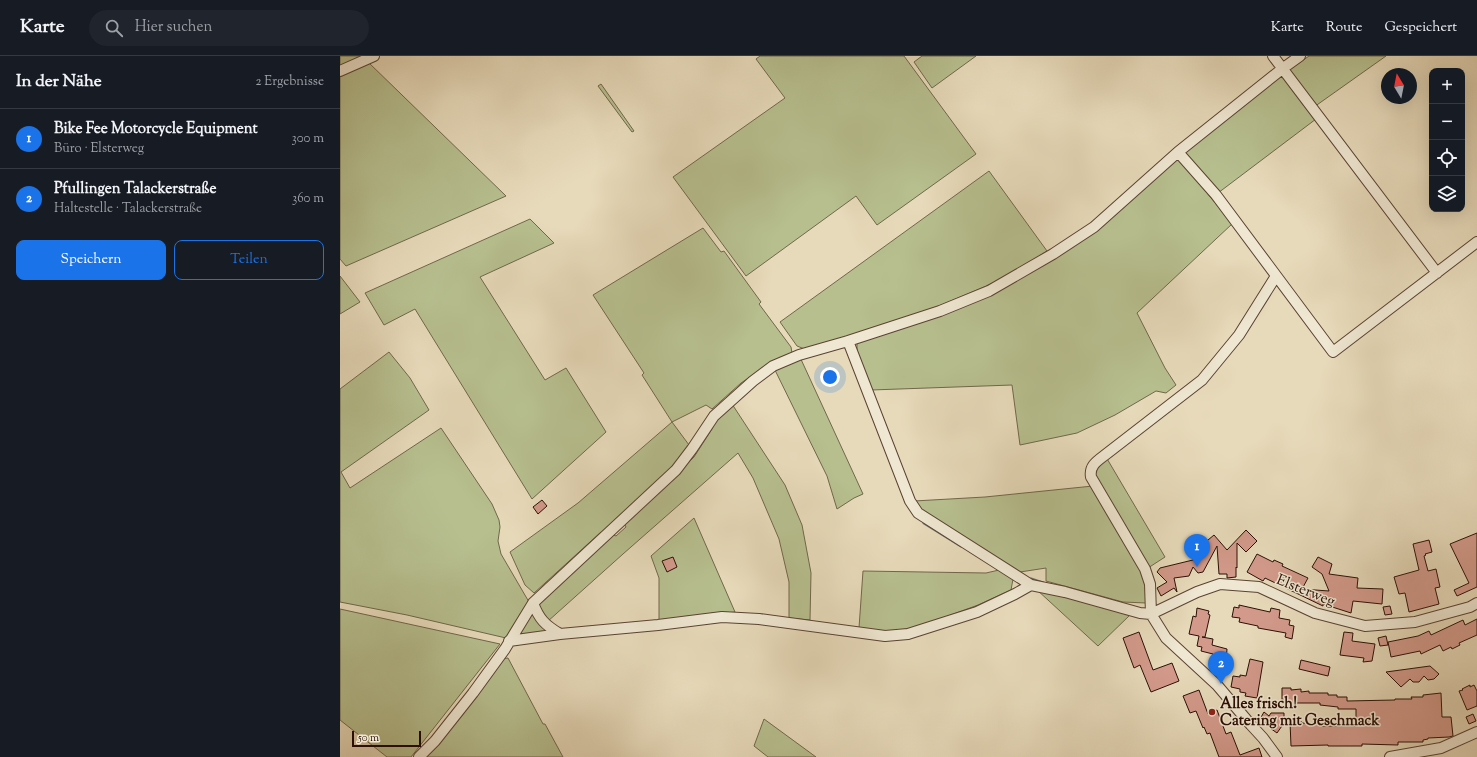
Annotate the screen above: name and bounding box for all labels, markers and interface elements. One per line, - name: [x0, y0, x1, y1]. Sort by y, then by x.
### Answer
- search box: [89, 10, 369, 46]
- text: Karte: [20, 14, 65, 41]
- icon: search: [103, 17, 125, 39]
- text: Hier suchen: [135, 17, 212, 38]
- text: Karte: [1271, 18, 1304, 38]
- text: Route: [1326, 18, 1362, 38]
- text: Gespeichert: [1384, 18, 1457, 38]
- north arrow: [1381, 68, 1417, 104]
- map controls: [1429, 68, 1465, 212]
- button: +: [1429, 68, 1465, 104]
- text: In der Nähe: [16, 70, 102, 94]
- text: 2 Ergebnisse: [255, 73, 324, 91]
- button: −: [1429, 104, 1465, 140]
- text: Bike Fee Motorcycle Equipment: [54, 119, 258, 140]
- text: 1: [27, 130, 31, 148]
- text: 300 m: [292, 130, 324, 148]
- text: Büro · Elsterweg: [54, 140, 144, 158]
- button: locate: [1429, 140, 1465, 176]
- button: layers: [1429, 176, 1465, 212]
- text: Pfullingen Talackerstraße: [54, 179, 216, 200]
- text: 2: [26, 190, 32, 208]
- text: 360 m: [292, 190, 324, 208]
- text: Haltestelle · Talackerstraße: [54, 200, 202, 218]
- button: Speichern: [16, 240, 166, 280]
- button: Teilen: [174, 240, 324, 280]
- your location: [820, 367, 840, 387]
- pin: 1: [1184, 534, 1210, 567]
- street label: Elsterweg: [1273, 570, 1338, 613]
- pin: 2: [1208, 651, 1234, 684]
- place label: Alles frisch! Catering mit Geschmack: [1220, 694, 1380, 732]
- marker: Alles frisch! Catering mit Geschmack: [1207, 707, 1217, 717]
- scale bar: [352, 729, 421, 748]
- text: 50 m: [358, 730, 379, 746]

